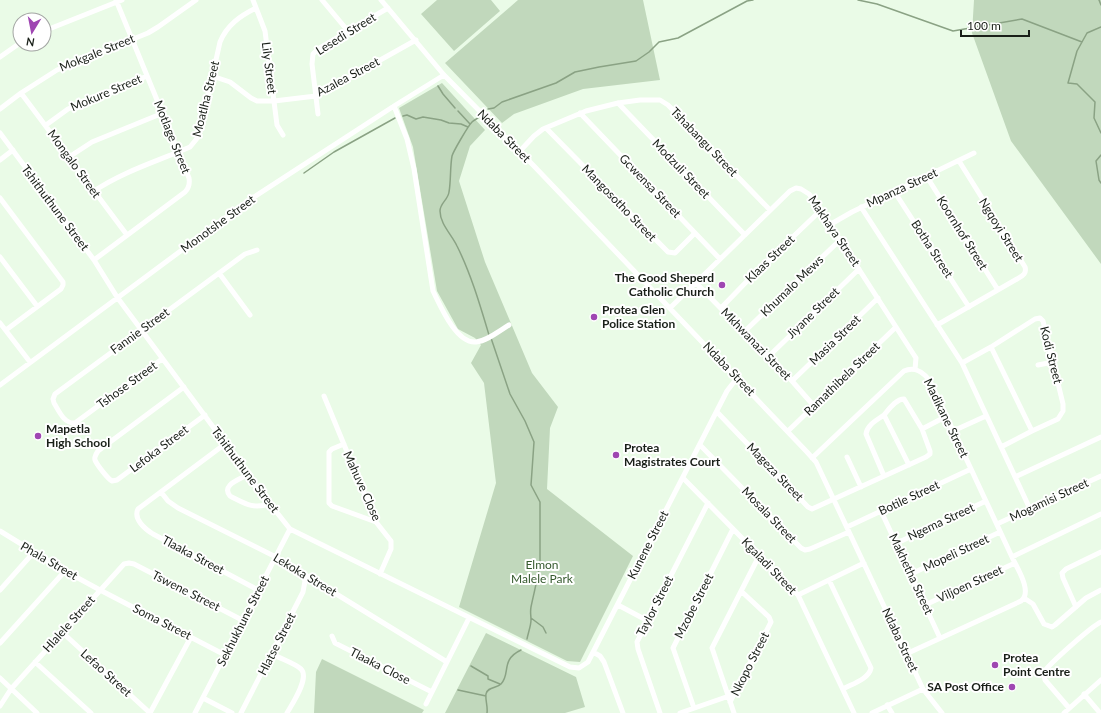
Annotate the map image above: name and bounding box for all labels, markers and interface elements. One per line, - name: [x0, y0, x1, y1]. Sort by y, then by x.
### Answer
- street label: Lesedi Street: [313, 9, 379, 58]
- north arrow: [12, 12, 52, 52]
- scale bar: [961, 12, 1029, 38]
- text: 100 m: [967, 18, 1001, 33]
- street label: Mokgale Street: [57, 30, 137, 74]
- text: N: [25, 35, 35, 49]
- street label: Lily Street: [259, 41, 280, 96]
- street label: Azalea Street: [314, 53, 383, 99]
- street label: Moatlha Street: [189, 58, 222, 139]
- street label: Mokure Street: [68, 71, 144, 114]
- street label: Motlage Street: [151, 98, 194, 176]
- street label: Tshabangu Street: [668, 104, 742, 180]
- street label: Ndaba Street: [475, 106, 535, 166]
- street label: Mongalo Street: [45, 127, 105, 201]
- street label: Modzuli Street: [649, 136, 714, 202]
- street label: Gcwensa Street: [616, 151, 685, 221]
- street label: Mangosotho Street: [579, 161, 660, 245]
- street label: Tshithuthune Street: [18, 162, 93, 254]
- street label: Mpanza Street: [864, 164, 940, 211]
- street label: Monotshe Street: [178, 191, 258, 256]
- street label: Makhaya Street: [805, 192, 864, 270]
- street label: Koornhof Street: [934, 193, 991, 273]
- street label: Ngqoyi Street: [976, 195, 1027, 265]
- street label: Botha Street: [908, 217, 957, 281]
- street label: Klaas Street: [742, 231, 798, 286]
- street label: Khumalo Mews: [757, 252, 826, 319]
- place label: The Good Sheperd Catholic Church: [615, 270, 714, 299]
- marker: The Good Sheperd Catholic Church: [717, 280, 727, 290]
- street label: Jiyane Street: [783, 283, 843, 342]
- place label: Protea Glen Police Station: [602, 302, 675, 331]
- street label: Fannie Street: [107, 304, 173, 357]
- street label: Mkhwanazi Street: [718, 304, 795, 383]
- street label: Masia Street: [806, 311, 864, 368]
- marker: Protea Glen Police Station: [589, 312, 599, 322]
- street label: Kodi Street: [1037, 325, 1066, 386]
- street label: Ramathibela Street: [801, 338, 883, 419]
- street label: Ndaba Street: [700, 339, 759, 399]
- street label: Tshose Street: [94, 357, 160, 411]
- street label: Madikane Street: [921, 376, 972, 460]
- place label: Mapetla High School: [46, 421, 110, 450]
- street label: Lefoka Street: [126, 421, 192, 476]
- street label: Tshithuthune Street: [208, 424, 283, 516]
- marker: Mapetla High School: [33, 431, 43, 441]
- street label: Mageza Street: [744, 439, 807, 505]
- place label: Protea Magistrates Court: [624, 440, 721, 469]
- street label: Mahuve Close: [340, 449, 385, 523]
- marker: Protea Magistrates Court: [611, 450, 621, 460]
- street label: Mogamisi Street: [1007, 474, 1091, 524]
- street label: Botile Street: [876, 477, 942, 518]
- street label: Mosala Street: [739, 483, 800, 546]
- street label: Ngema Street: [905, 499, 977, 544]
- street label: Kunene Street: [624, 507, 672, 582]
- street label: Mopeli Street: [920, 530, 992, 574]
- street label: Makhetha Street: [886, 531, 937, 617]
- street label: Tlaaka Street: [159, 532, 228, 578]
- street label: Kgaladi Street: [739, 534, 801, 598]
- street label: Phala Street: [18, 538, 81, 583]
- street label: Lekoka Street: [271, 550, 340, 600]
- park label: Elmon Malele Park: [511, 557, 574, 586]
- street label: Viljoen Street: [934, 561, 1006, 605]
- street label: Tswene Street: [150, 567, 223, 614]
- street label: Mzobe Street: [671, 570, 717, 641]
- street label: Sekhukhune Street: [213, 572, 272, 668]
- street label: Taylor Street: [633, 572, 677, 639]
- street label: Hlalele Street: [39, 592, 98, 655]
- street label: Soma Street: [130, 600, 195, 643]
- street label: Ndaba Street: [879, 605, 922, 675]
- street label: Hlatse Street: [254, 609, 299, 678]
- street label: Nkopo Street: [727, 629, 772, 698]
- street label: Tlaaka Close: [347, 644, 413, 687]
- street label: Lefao Street: [78, 646, 136, 700]
- place label: Protea Point Centre: [1003, 650, 1071, 679]
- marker: Protea Point Centre: [990, 660, 1000, 670]
- place label: SA Post Office: [927, 679, 1005, 694]
- marker: SA Post Office: [1007, 682, 1017, 692]

